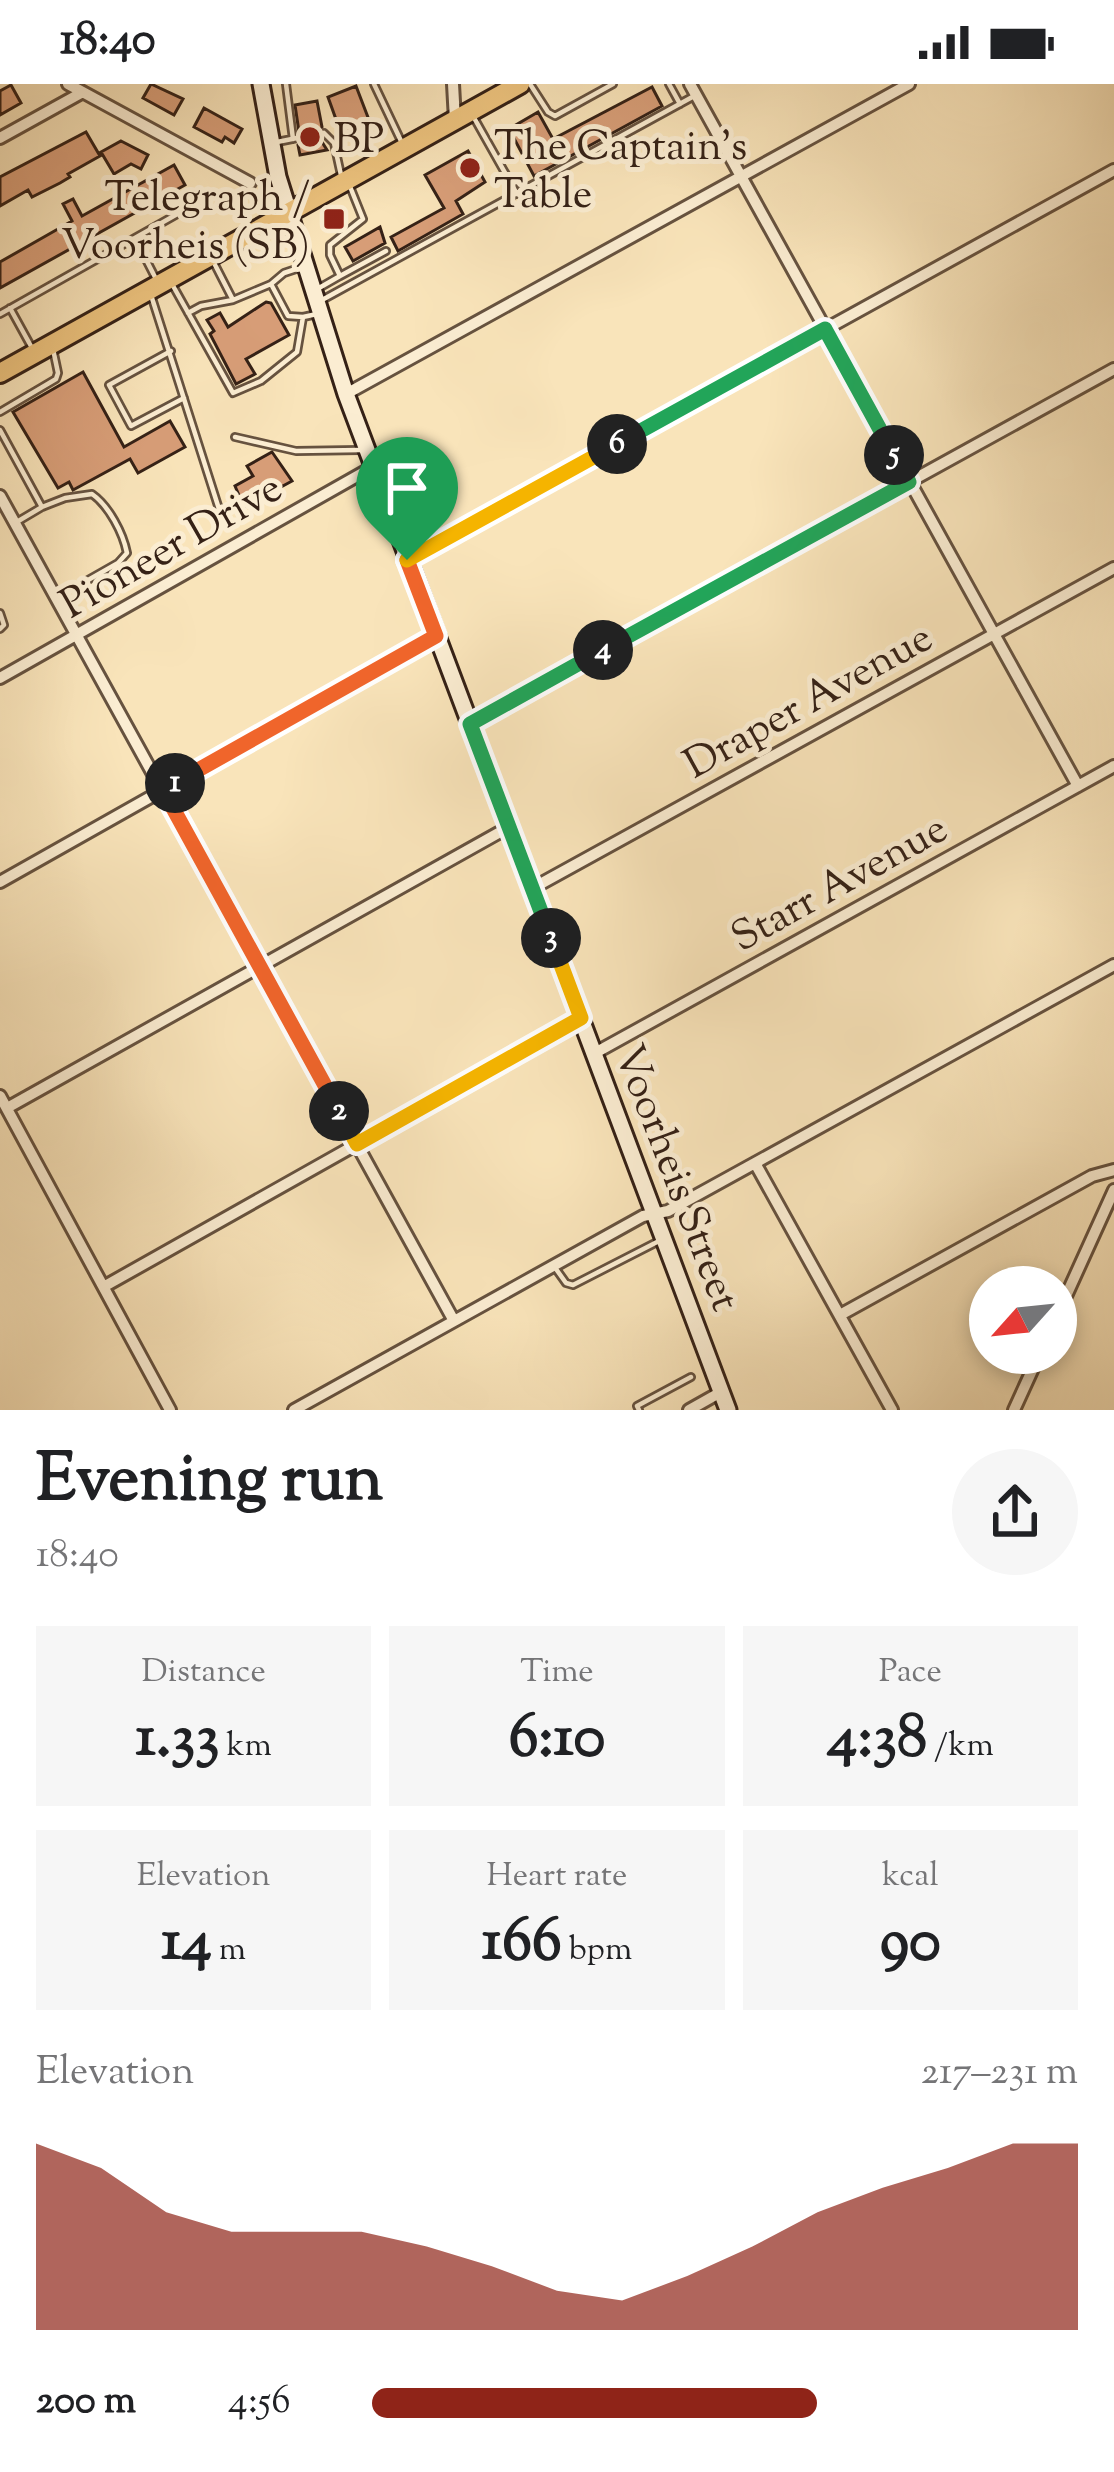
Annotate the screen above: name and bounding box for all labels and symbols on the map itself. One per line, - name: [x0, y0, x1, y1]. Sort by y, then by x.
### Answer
- place label: BP: [334, 112, 384, 172]
- place label: The Captain's Table: [494, 119, 747, 227]
- marker: BP: [297, 124, 323, 150]
- marker: The Captain's Table: [457, 155, 483, 181]
- place label: Telegraph / Voorheis (SB): [61, 170, 310, 278]
- marker: Telegraph / Voorheis (SB): [321, 206, 347, 232]
- pin: 6: [587, 414, 647, 474]
- pin: 5: [864, 425, 924, 485]
- pin: [356, 437, 458, 560]
- street label: Pioneer Drive: [51, 461, 294, 636]
- street label: Draper Avenue: [674, 610, 945, 796]
- pin: 4: [573, 620, 633, 680]
- pin: 1: [145, 753, 205, 813]
- street label: Starr Avenue: [721, 801, 959, 970]
- pin: 3: [521, 908, 581, 968]
- street label: Voorheis Street: [596, 1037, 753, 1321]
- pin: 2: [309, 1081, 369, 1141]
- north arrow: [969, 1266, 1077, 1374]

